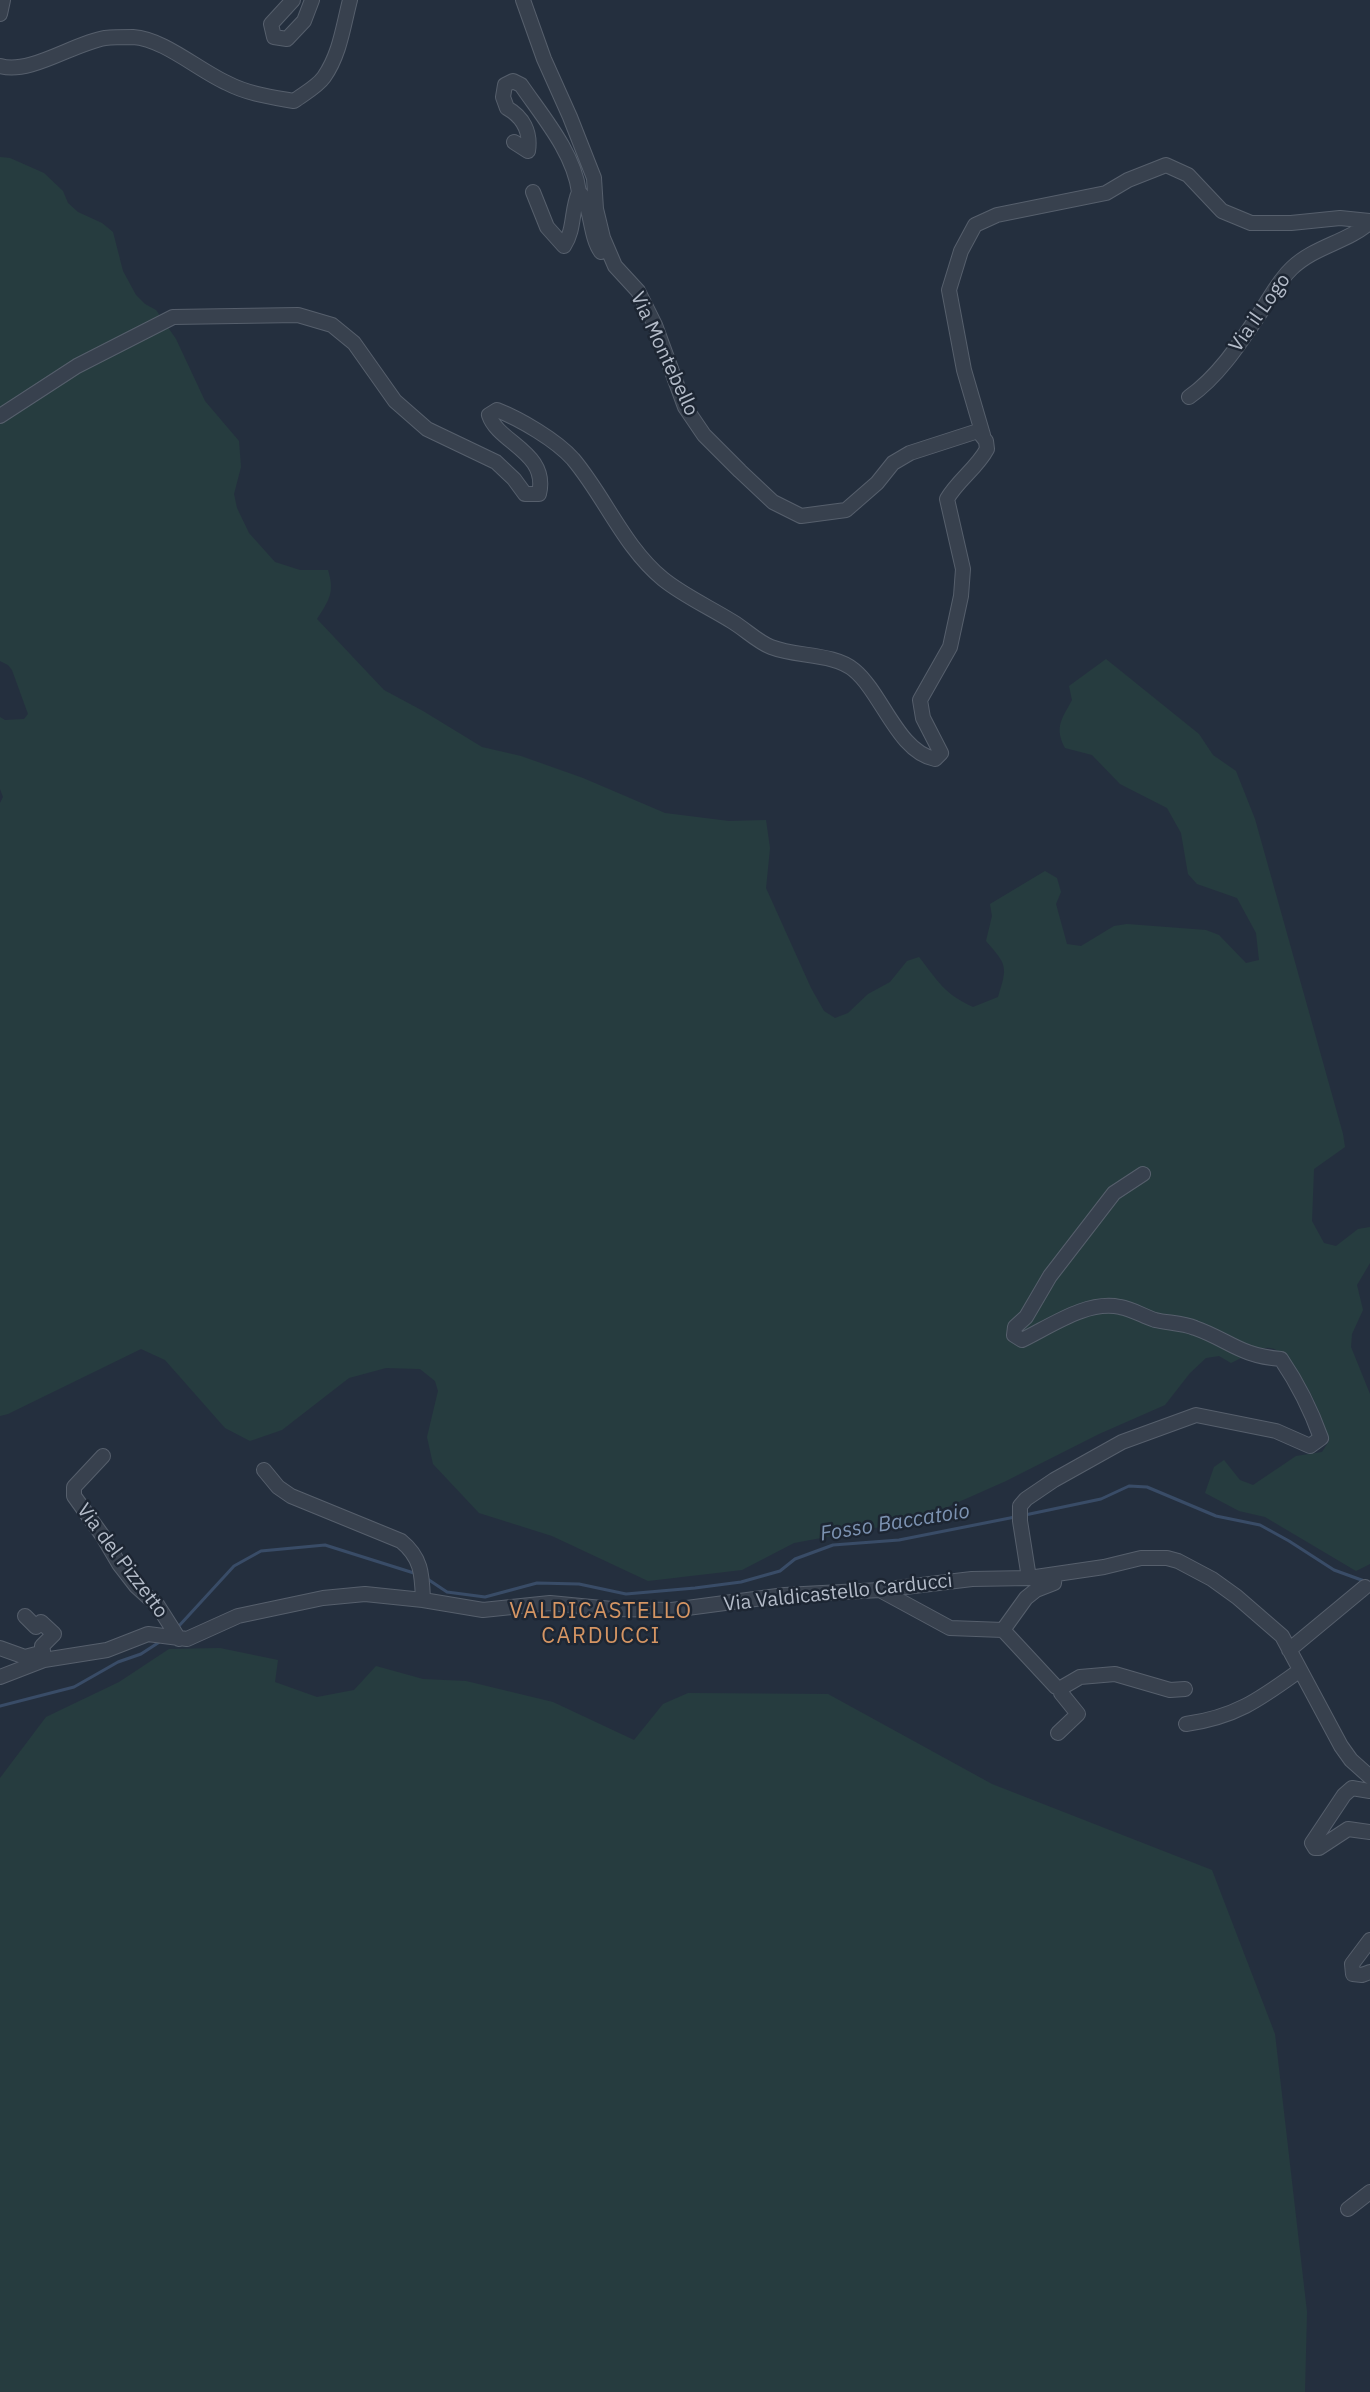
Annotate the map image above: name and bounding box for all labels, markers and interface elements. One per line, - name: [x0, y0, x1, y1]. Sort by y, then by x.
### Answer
- street label: Via il Logo: [1224, 269, 1296, 357]
- street label: Via Montebello: [625, 288, 703, 420]
- street label: Via del Pizzetto: [71, 1499, 173, 1623]
- water label: Fosso Baccatoio: [818, 1499, 972, 1547]
- street label: Via Valdicastello Carducci: [722, 1569, 954, 1617]
- district label: VALDICASTELLO CARDUCCI: [509, 1599, 693, 1651]

